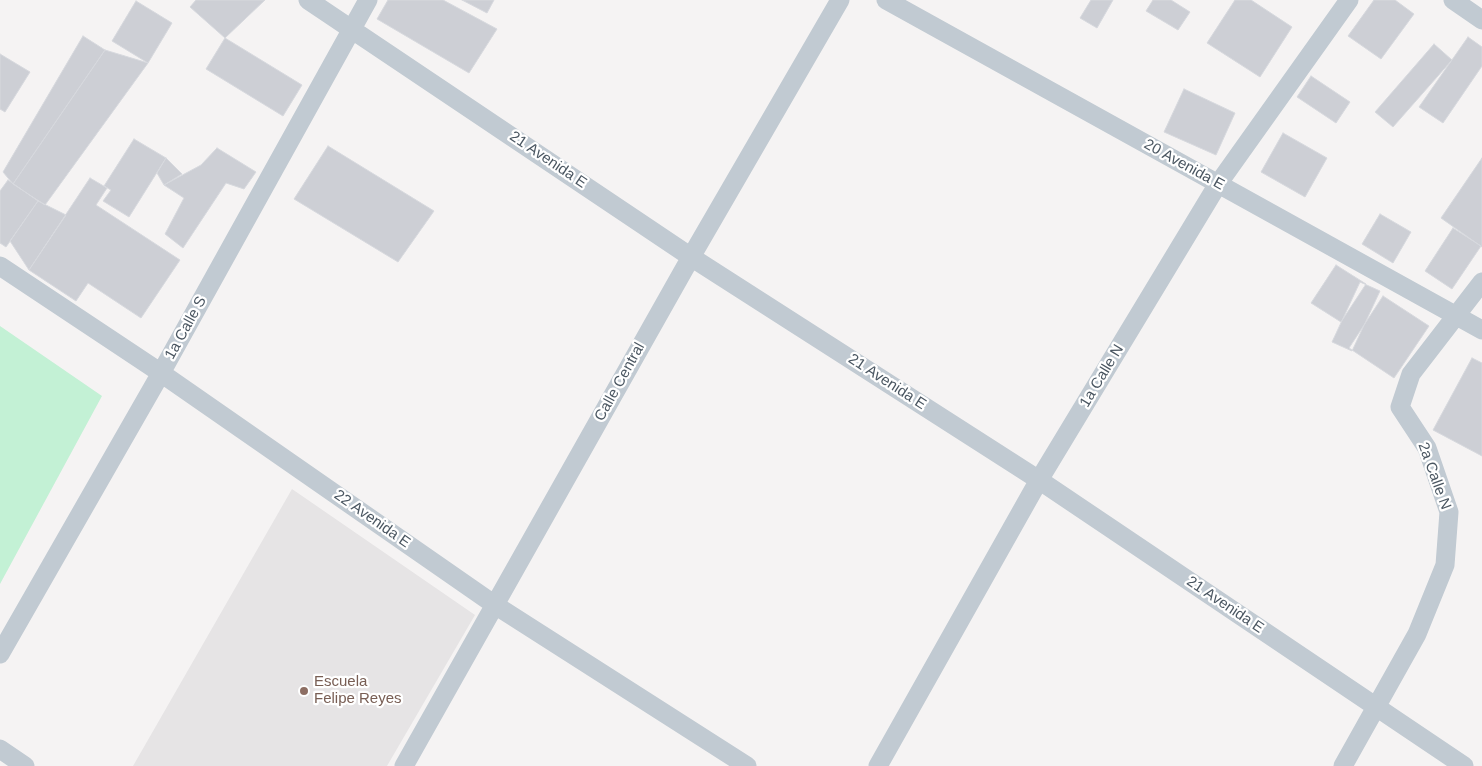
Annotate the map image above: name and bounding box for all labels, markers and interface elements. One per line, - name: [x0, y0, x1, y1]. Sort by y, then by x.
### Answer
- street label: 21 Avenida E: [506, 128, 590, 192]
- street label: 20 Avenida E: [1141, 136, 1227, 194]
- street label: 1a Calle S: [161, 293, 211, 363]
- street label: Calle Central: [591, 340, 649, 424]
- street label: 1a Calle N: [1076, 341, 1128, 411]
- street label: 21 Avenida E: [845, 350, 929, 414]
- street label: 2a Calle N: [1414, 440, 1454, 512]
- street label: 22 Avenida E: [330, 486, 414, 552]
- street label: 21 Avenida E: [1183, 573, 1267, 637]
- place label: Escuela Felipe Reyes: [314, 673, 402, 708]
- marker: Escuela Felipe Reyes: [298, 685, 310, 697]

